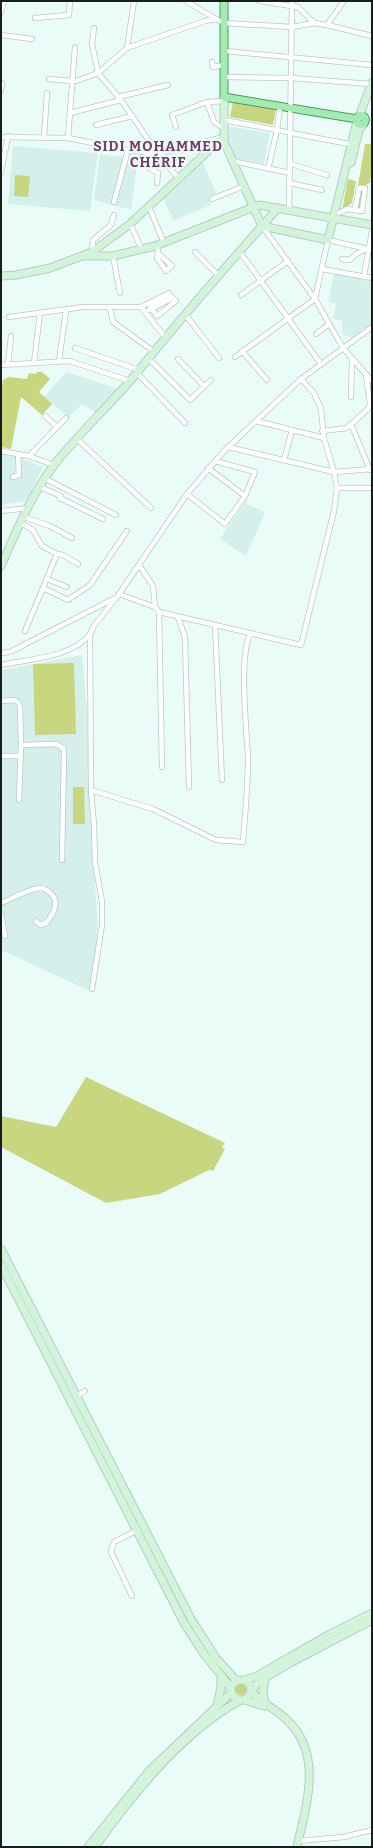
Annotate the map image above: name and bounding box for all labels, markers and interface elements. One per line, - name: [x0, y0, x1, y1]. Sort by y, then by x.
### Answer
- district label: SIDI MOHAMMED CHÉRIF: [93, 138, 223, 171]

